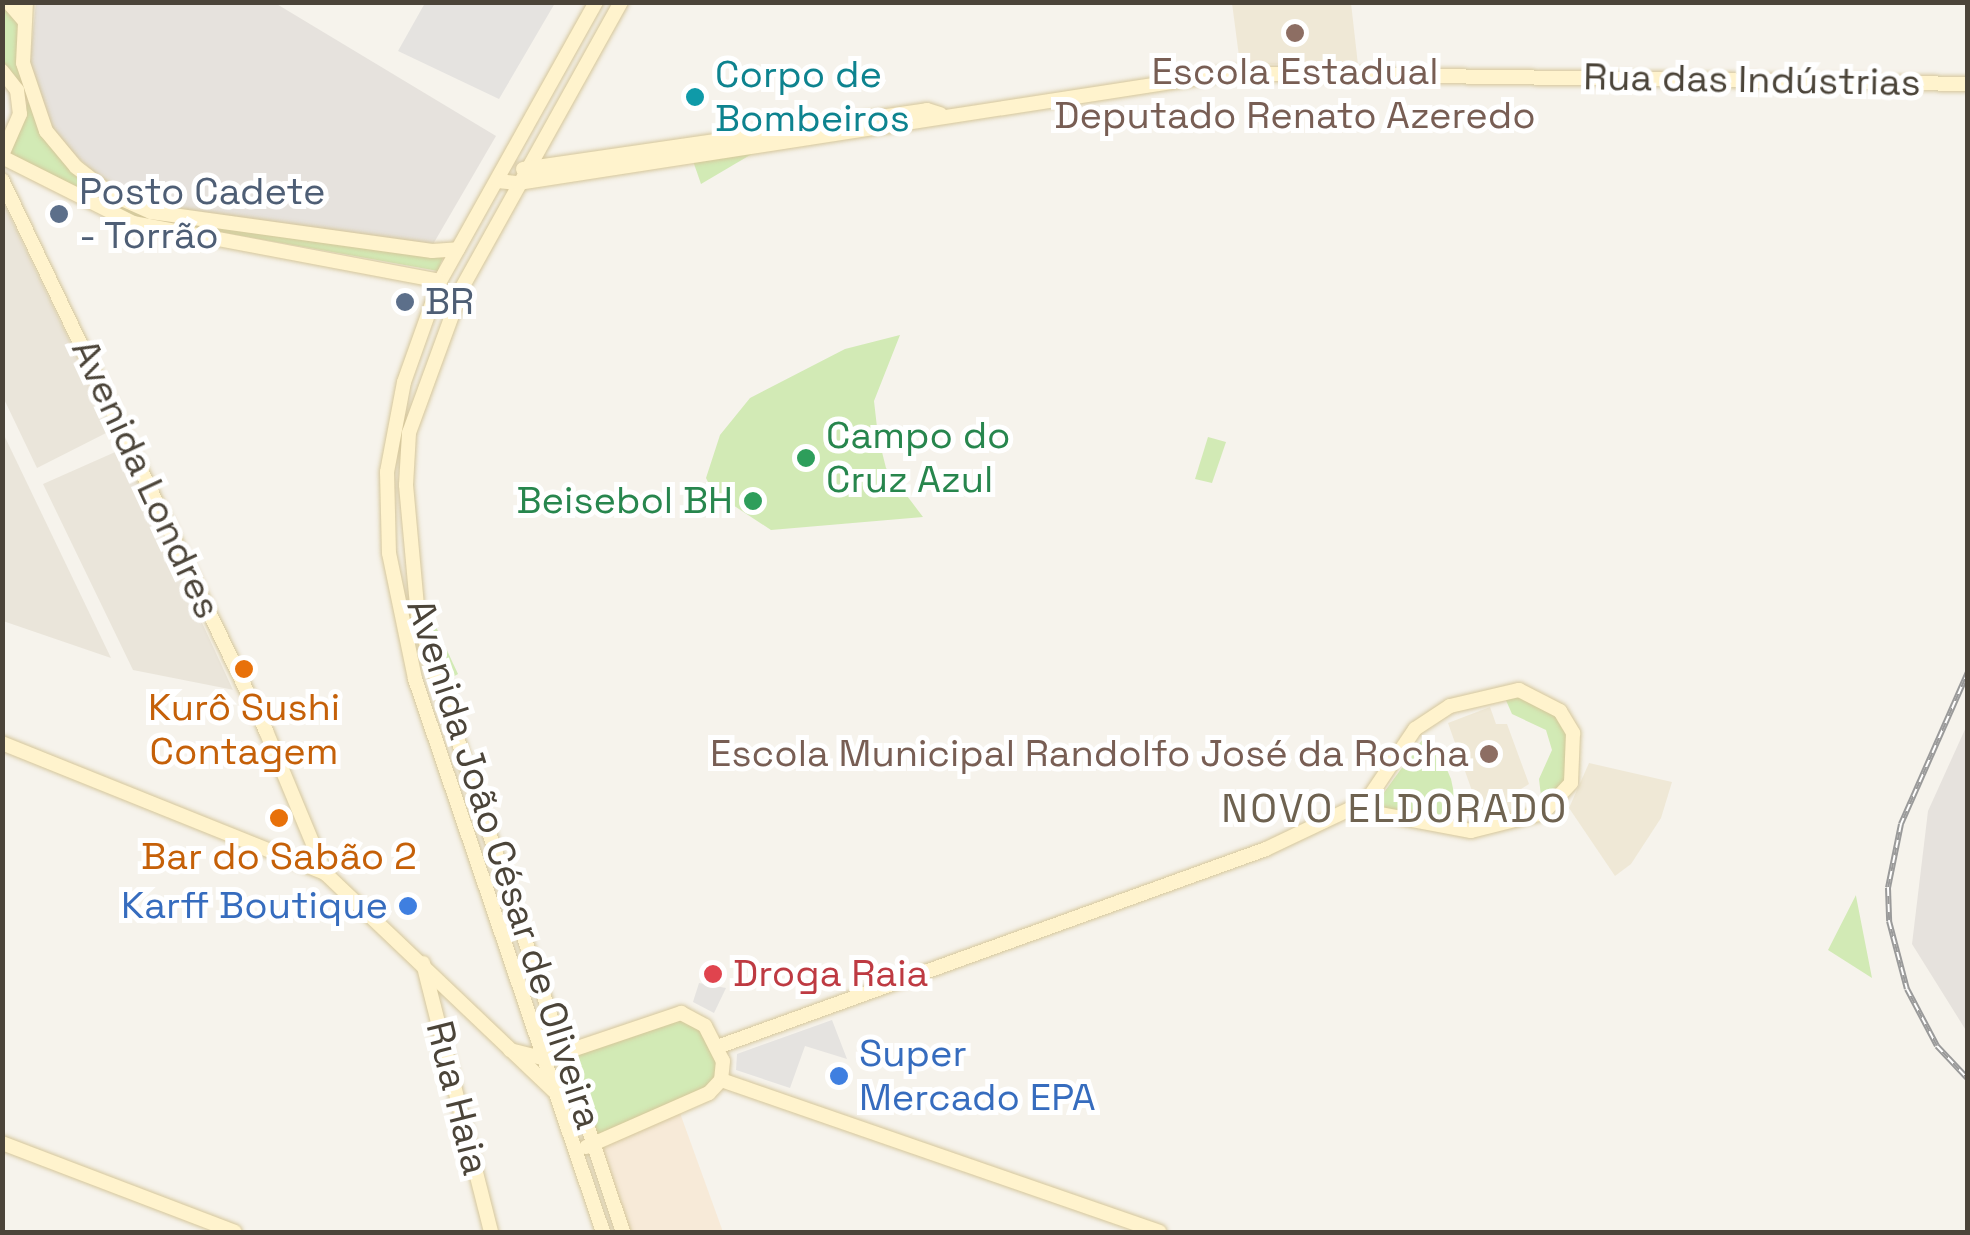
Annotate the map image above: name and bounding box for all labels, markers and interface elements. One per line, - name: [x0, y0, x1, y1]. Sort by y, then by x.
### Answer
- marker: Escola Estadual Deputado Renato Azeredo: [1284, 22, 1306, 44]
- place label: Escola Estadual Deputado Renato Azeredo: [1054, 49, 1536, 138]
- place label: Corpo de Bombeiros: [715, 52, 910, 142]
- street label: Rua das Indústrias: [1583, 54, 1921, 106]
- marker: Corpo de Bombeiros: [684, 86, 706, 108]
- place label: Posto Cadete - Torrão: [79, 169, 326, 258]
- marker: Posto Cadete - Torrão: [48, 203, 70, 225]
- place label: BR: [425, 279, 474, 325]
- marker: BR: [394, 291, 416, 313]
- street label: Avenida Londres: [61, 332, 231, 626]
- place label: Campo do Cruz Azul: [826, 413, 1011, 502]
- marker: Campo do Cruz Azul: [795, 447, 817, 469]
- place label: Beisebol BH: [516, 478, 733, 524]
- marker: Beisebol BH: [742, 490, 764, 512]
- street label: Avenida João César de Oliveira: [397, 593, 611, 1135]
- marker: Kurô Sushi Contagem: [233, 658, 255, 680]
- place label: Kurô Sushi Contagem: [148, 685, 340, 774]
- place label: Escola Municipal Randolfo José da Rocha: [710, 731, 1469, 777]
- marker: Escola Municipal Randolfo José da Rocha: [1478, 743, 1500, 765]
- district label: NOVO ELDORADO: [1221, 785, 1569, 833]
- marker: Bar do Sabão 2: [268, 807, 290, 829]
- place label: Bar do Sabão 2: [141, 834, 417, 880]
- place label: Karff Boutique: [121, 883, 388, 929]
- marker: Karff Boutique: [397, 895, 419, 917]
- place label: Droga Raia: [733, 951, 928, 997]
- marker: Droga Raia: [702, 963, 724, 985]
- street label: Rua Haia: [416, 1016, 498, 1180]
- place label: Super Mercado EPA: [859, 1031, 1096, 1120]
- marker: Super Mercado EPA: [828, 1065, 850, 1087]

